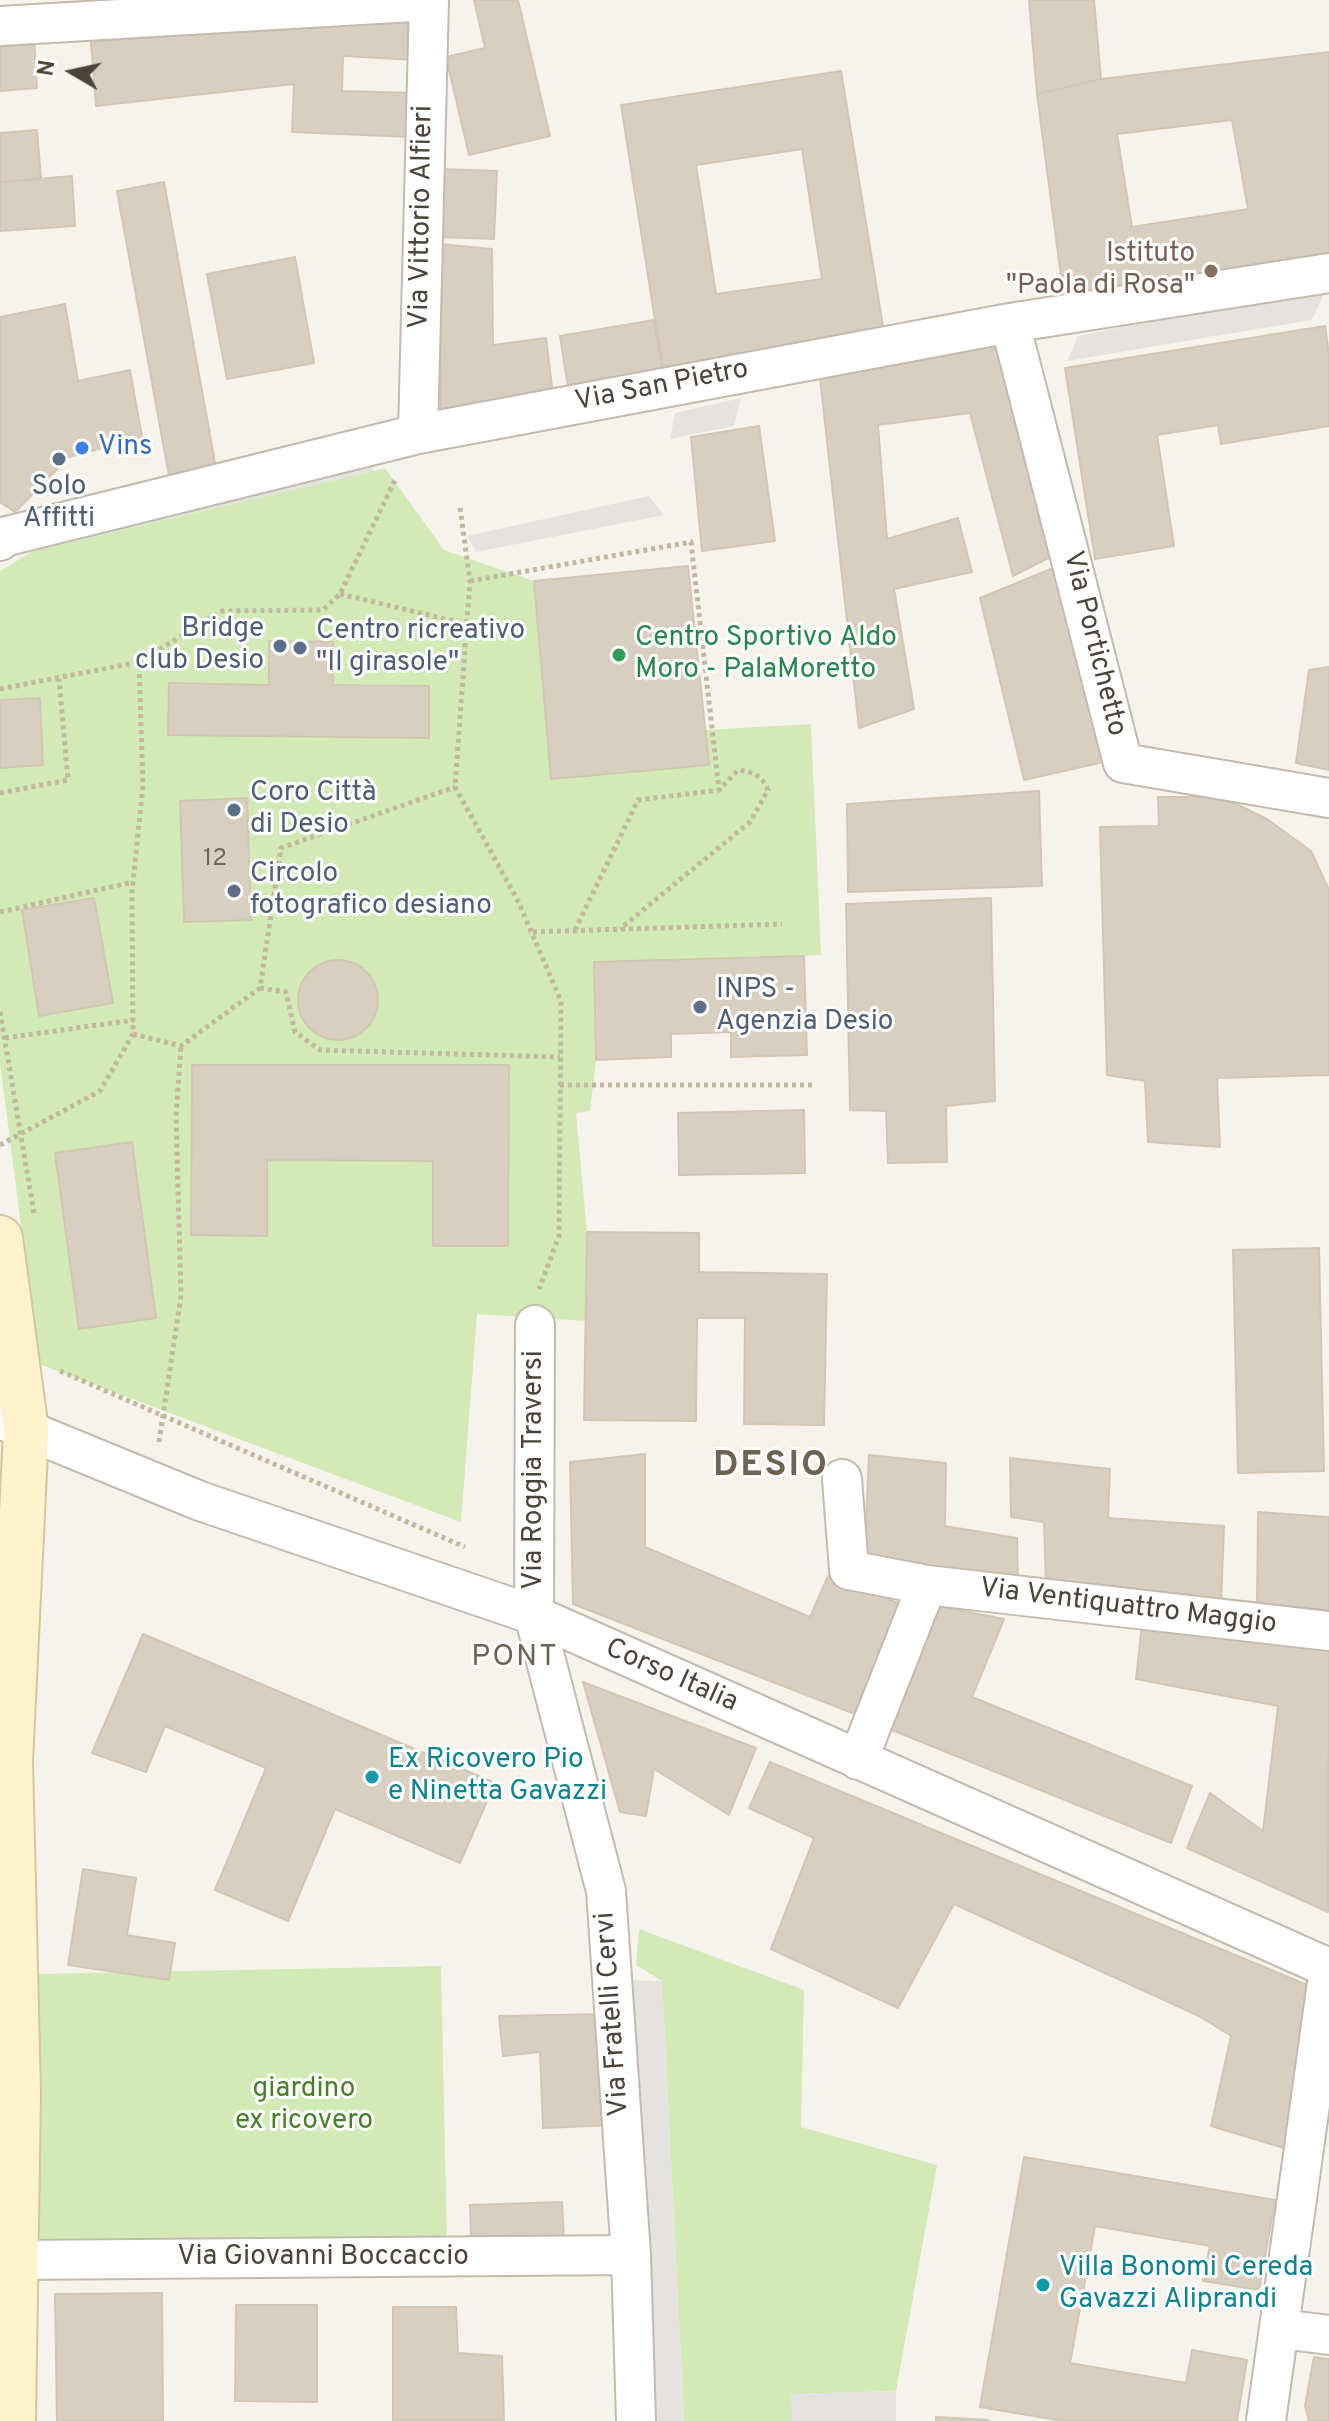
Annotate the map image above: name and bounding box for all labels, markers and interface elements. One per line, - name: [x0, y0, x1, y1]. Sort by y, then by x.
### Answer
- north arrow: [32, 32, 112, 112]
- text: N: [33, 58, 62, 78]
- street label: Via Vittorio Alfieri: [404, 105, 442, 329]
- place label: Istituto "Paola di Rosa": [1006, 238, 1195, 304]
- marker: Istituto "Paola di Rosa": [1202, 262, 1220, 280]
- street label: Via San Pietro: [573, 354, 751, 420]
- place label: Vins: [98, 431, 152, 465]
- marker: Vins: [73, 439, 91, 457]
- marker: Solo Affitti: [50, 450, 68, 468]
- place label: Solo Affitti: [23, 471, 95, 537]
- street label: Via Portichetto: [1054, 548, 1132, 740]
- place label: Bridge club Desio: [135, 613, 264, 679]
- place label: Centro ricreativo "Il girasole": [316, 615, 525, 681]
- place label: Centro Sportivo Aldo Moro - PalaMoretto: [635, 622, 897, 688]
- marker: Bridge club Desio: [271, 637, 289, 655]
- marker: Centro ricreativo "Il girasole": [291, 639, 309, 657]
- marker: Centro Sportivo Aldo Moro - PalaMoretto: [610, 646, 628, 664]
- place label: Coro Città di Desio: [250, 777, 377, 843]
- marker: Coro Città di Desio: [225, 801, 243, 819]
- house number: 12: [203, 846, 227, 874]
- place label: Circolo fotografico desiano: [250, 858, 492, 924]
- marker: Circolo fotografico desiano: [225, 882, 243, 900]
- place label: INPS - Agenzia Desio: [716, 974, 893, 1040]
- marker: INPS - Agenzia Desio: [691, 998, 709, 1016]
- street label: Via Roggia Traversi: [518, 1350, 552, 1590]
- district label: DESIO: [713, 1446, 829, 1490]
- street label: Via Ventiquattro Maggio: [978, 1573, 1278, 1643]
- street label: Corso Italia: [600, 1633, 742, 1721]
- district label: PONT: [471, 1641, 559, 1677]
- place label: Ex Ricovero Pio e Ninetta Gavazzi: [388, 1744, 607, 1810]
- marker: Ex Ricovero Pio e Ninetta Gavazzi: [363, 1768, 381, 1786]
- street label: Via Fratelli Cervi: [590, 1911, 638, 2117]
- park label: giardino ex ricovero: [235, 2073, 373, 2139]
- street label: Via Giovanni Boccaccio: [177, 2241, 469, 2275]
- place label: Villa Bonomi Cereda Gavazzi Aliprandi: [1059, 2252, 1313, 2318]
- marker: Villa Bonomi Cereda Gavazzi Aliprandi: [1034, 2276, 1052, 2294]

